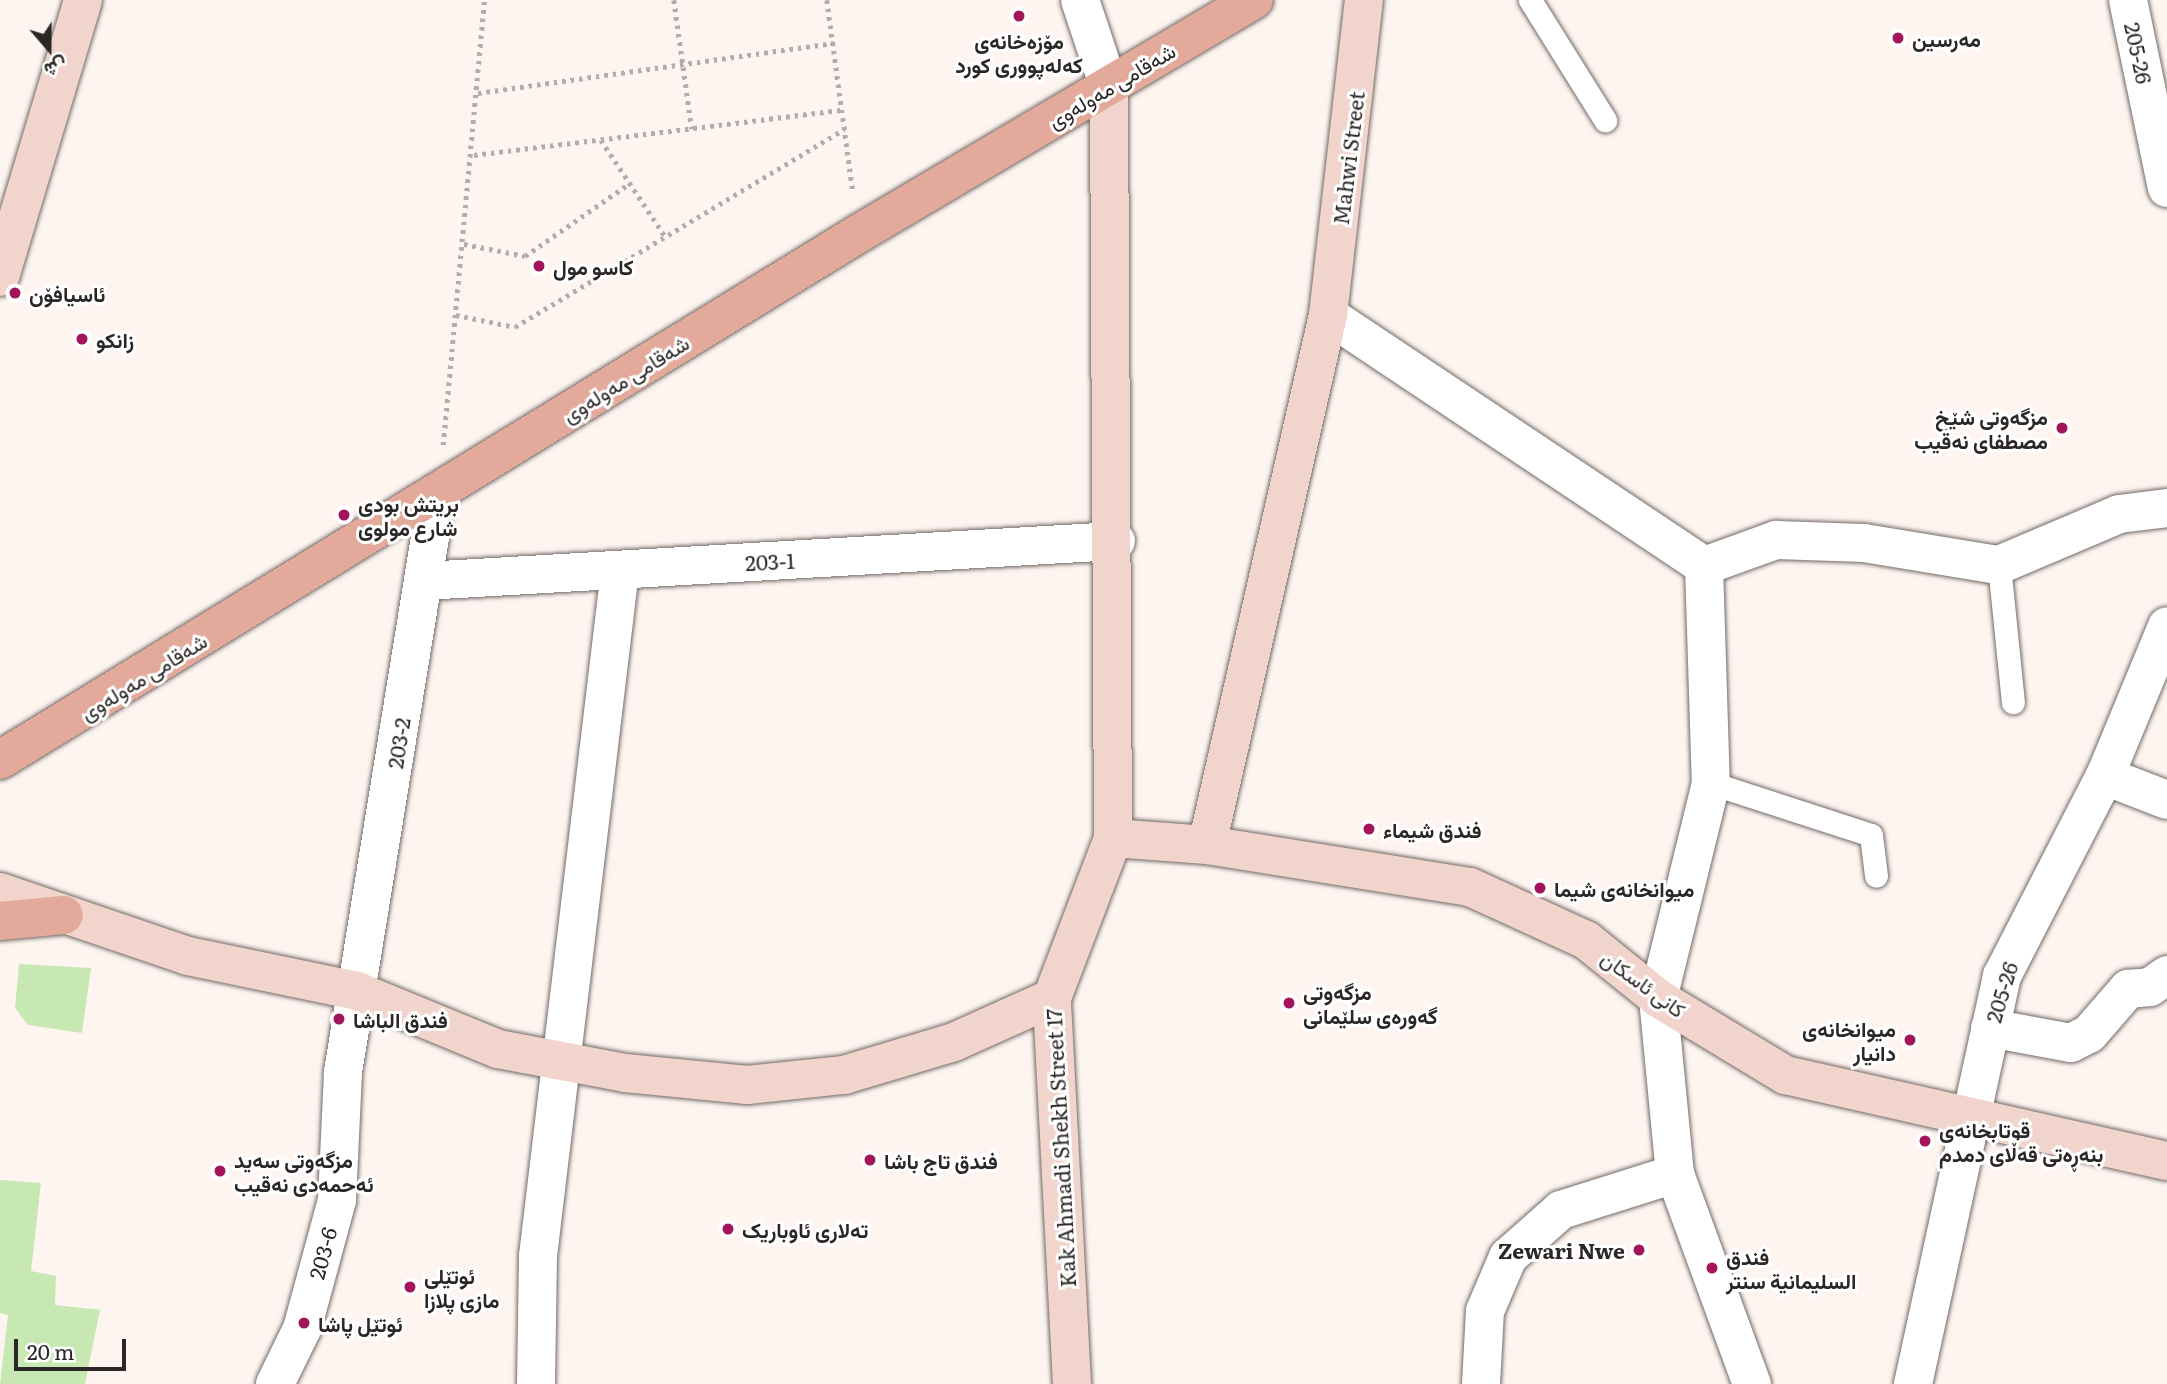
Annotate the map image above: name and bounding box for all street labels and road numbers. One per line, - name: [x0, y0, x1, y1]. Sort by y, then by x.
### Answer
- street label: 205-26: [2120, 20, 2158, 86]
- street label: شەقامی مەولەوی: [1043, 37, 1179, 133]
- street label: Mahwi Street: [1327, 90, 1369, 226]
- street label: شەقامی مەولەوی: [557, 329, 693, 427]
- street label: 203-1: [744, 547, 796, 575]
- street label: شەقامی مەولەوی: [75, 627, 211, 725]
- street label: 203-2: [382, 716, 414, 770]
- street label: کانی ئاسکان: [1597, 944, 1691, 1022]
- street label: 205-26: [1980, 959, 2022, 1025]
- street label: Kak Ahmadi Shekh Street 17: [1040, 1008, 1080, 1288]
- street label: 203-6: [303, 1224, 341, 1282]

